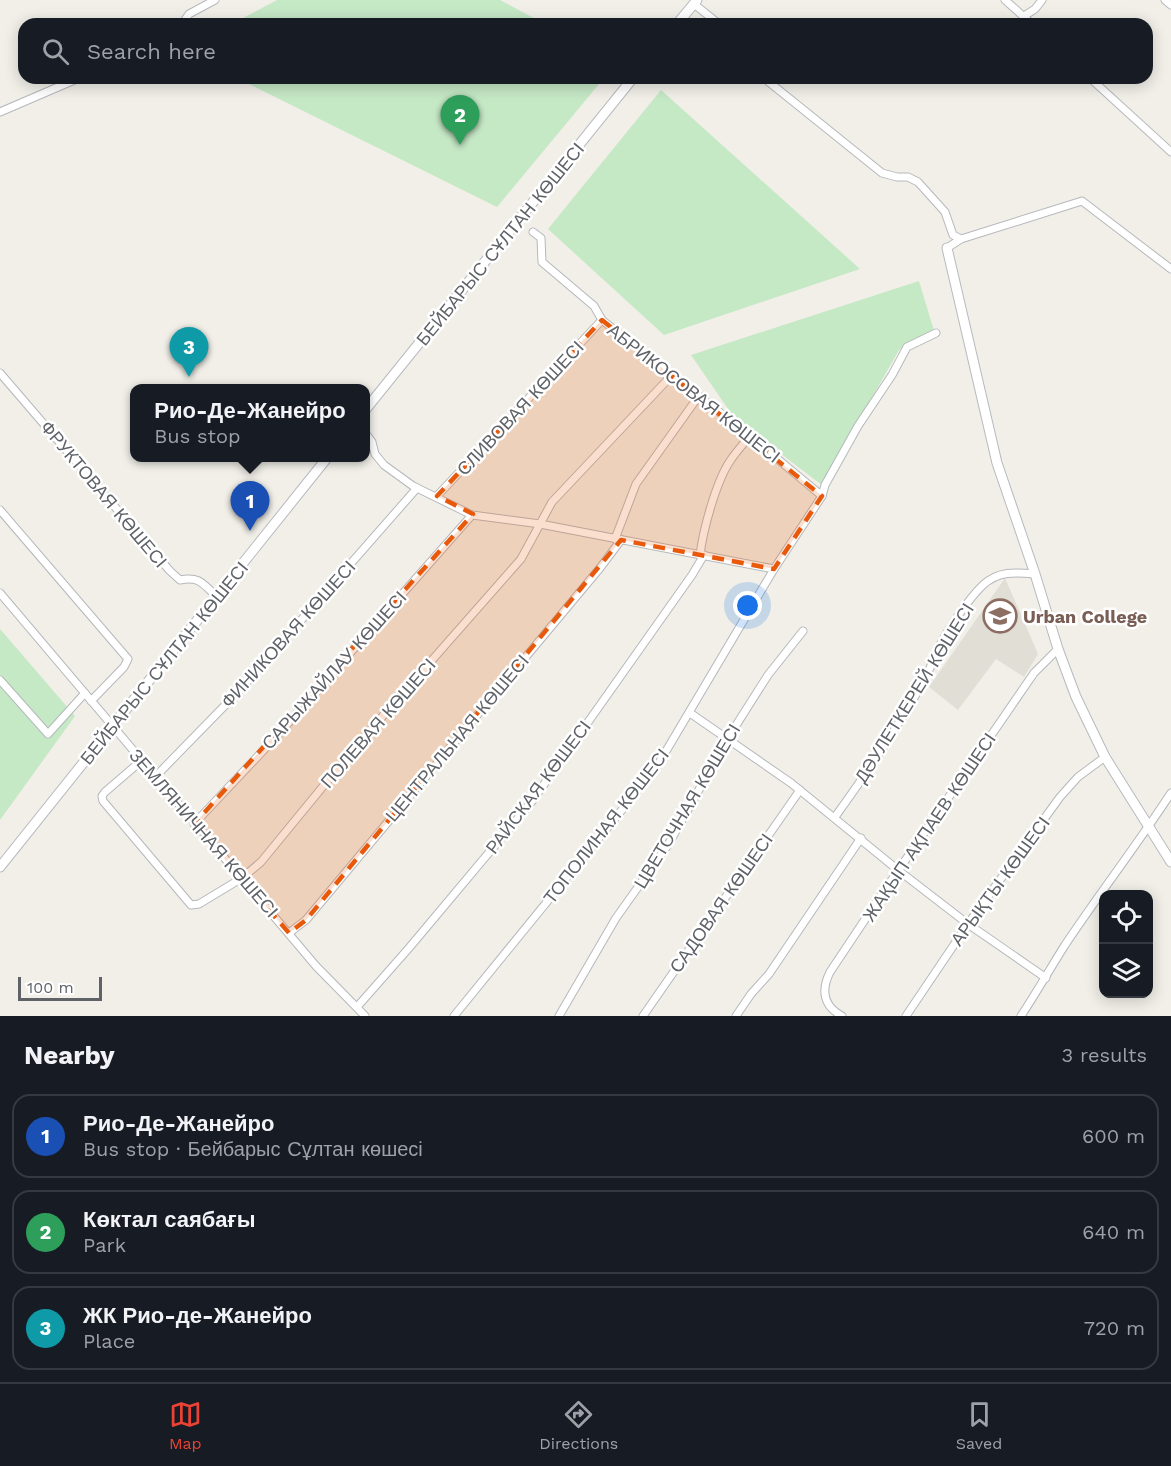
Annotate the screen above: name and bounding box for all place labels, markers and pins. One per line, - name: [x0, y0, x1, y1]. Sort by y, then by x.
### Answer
- pin: 2: [440, 96, 480, 145]
- pin: 3: [170, 328, 208, 377]
- pin: 1: [230, 482, 270, 531]
- school or university icon: Urban College: [982, 598, 1018, 634]
- place label: Urban College: [1023, 606, 1147, 627]

